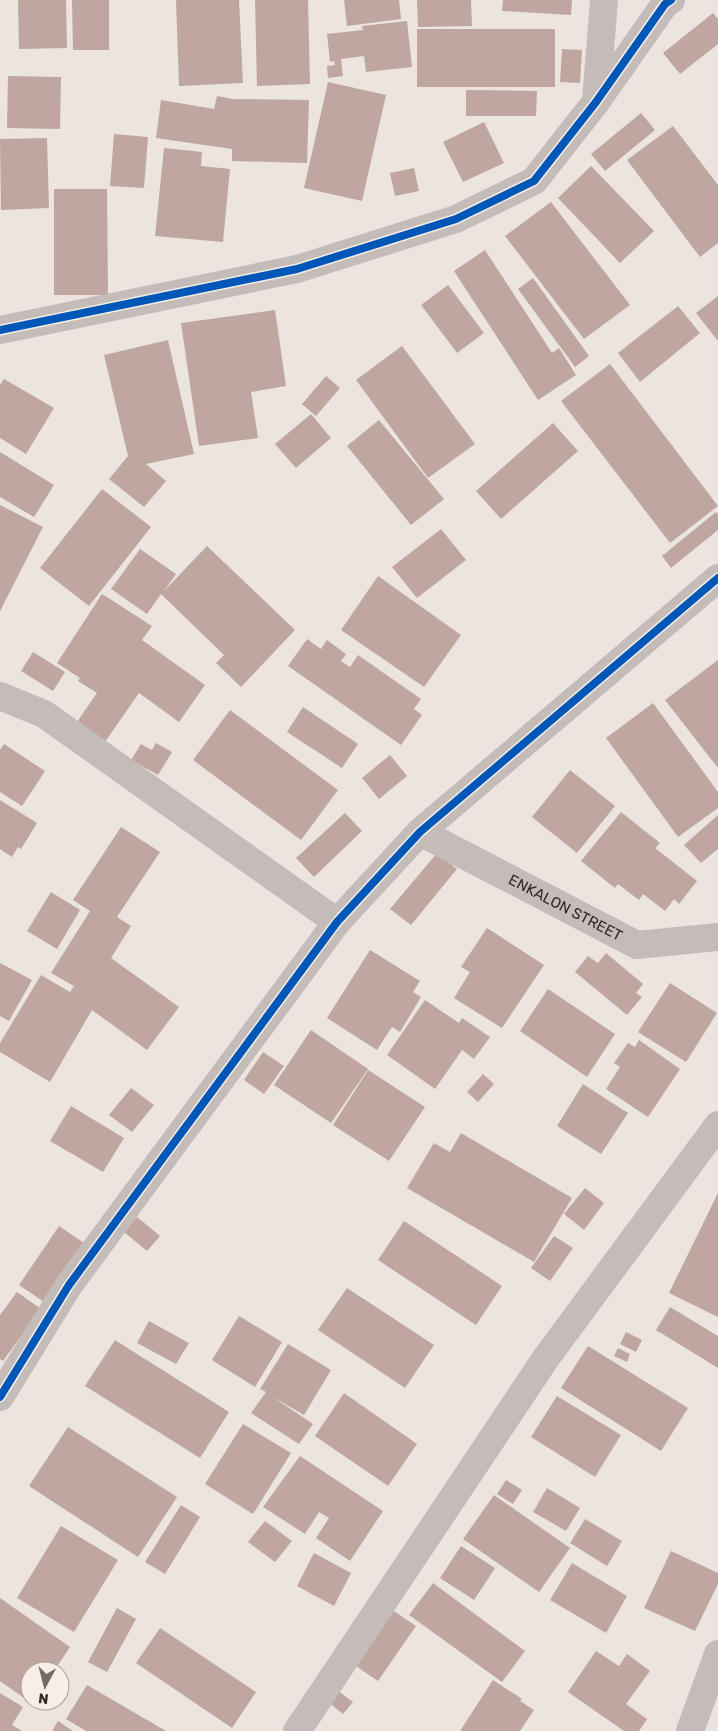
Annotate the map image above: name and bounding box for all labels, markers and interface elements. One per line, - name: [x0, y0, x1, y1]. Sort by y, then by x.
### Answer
- street label: ENKALON STREET: [506, 871, 626, 945]
- north arrow: [20, 1661, 70, 1711]
- text: N: [37, 1689, 50, 1707]

